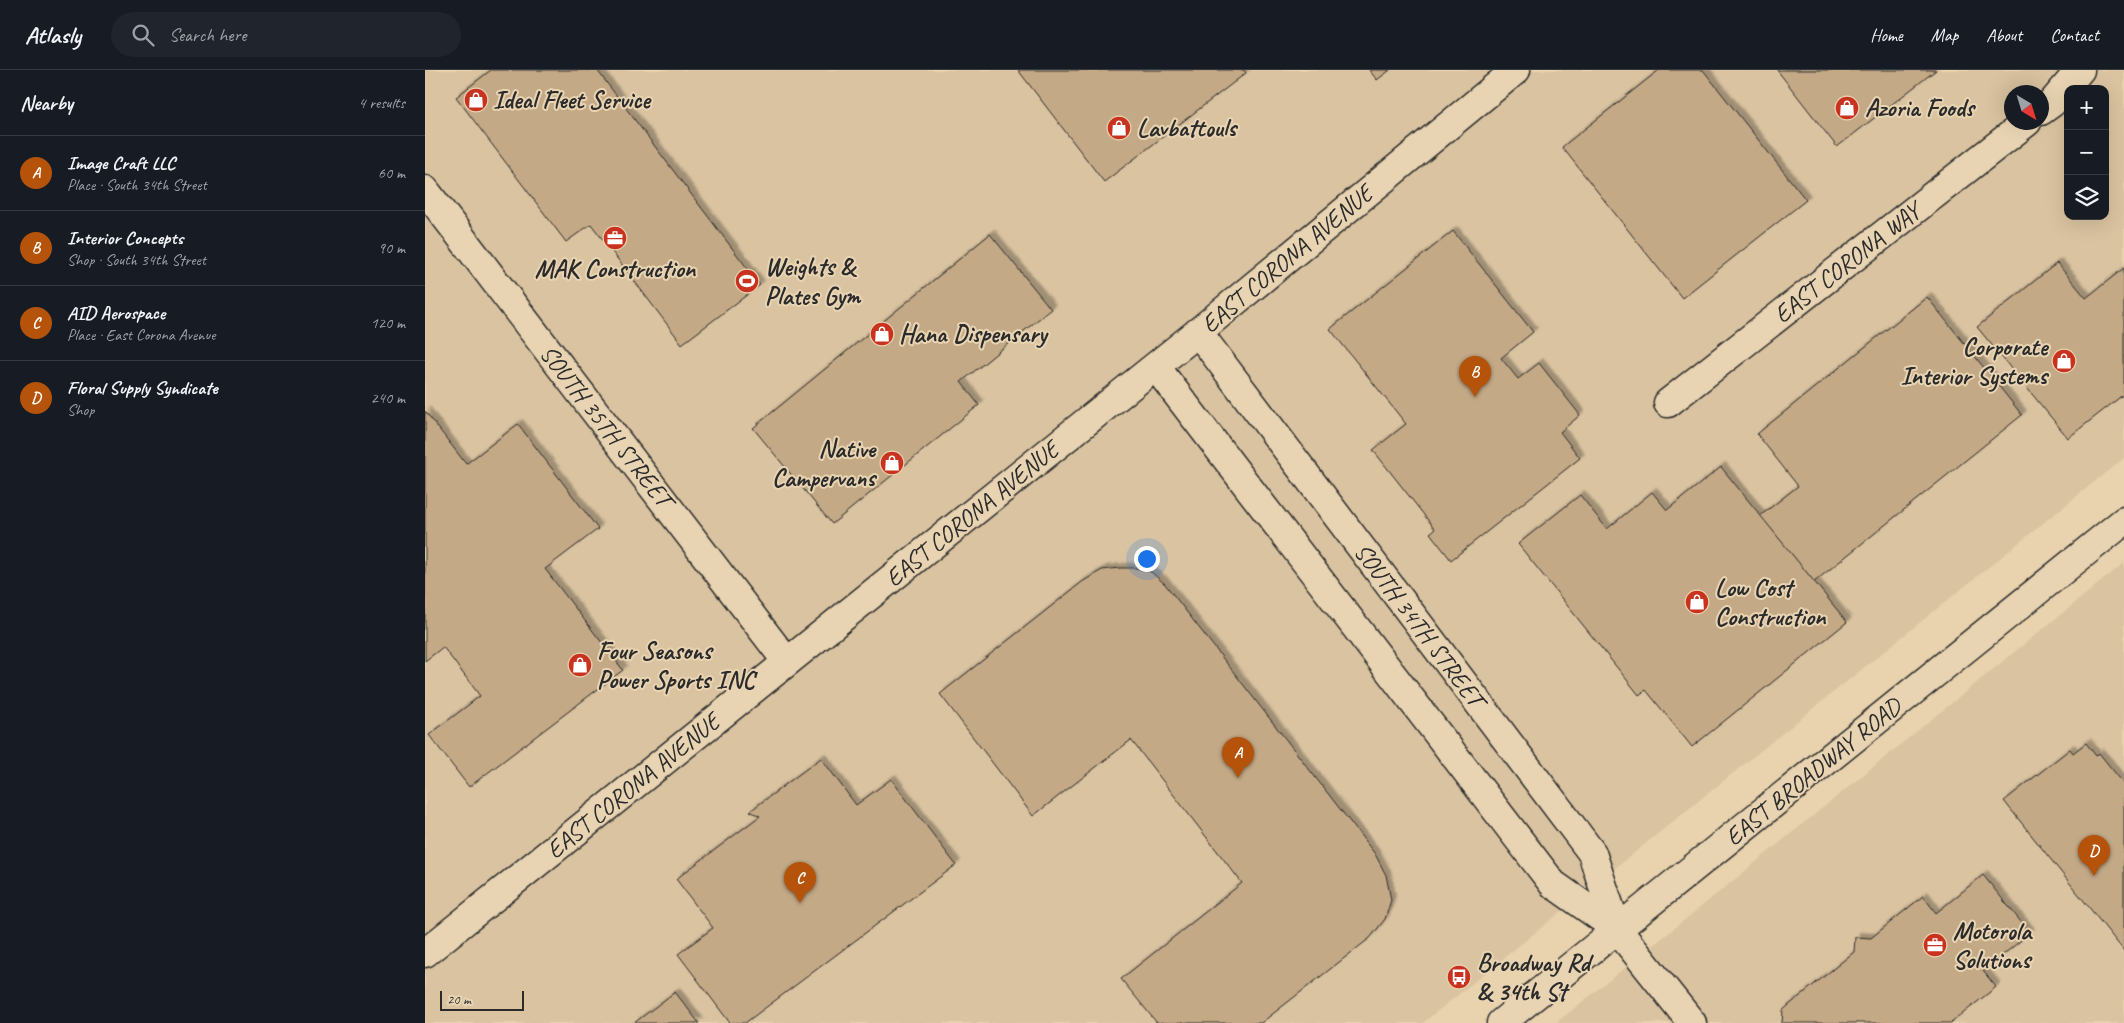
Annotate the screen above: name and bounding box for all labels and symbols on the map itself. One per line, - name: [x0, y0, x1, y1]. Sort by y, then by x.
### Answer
- place label: Ideal Fleet Service: [493, 84, 652, 116]
- north arrow: [2004, 85, 2049, 130]
- shop icon: Ideal Fleet Service: [463, 87, 489, 113]
- place label: Azoria Foods: [1865, 92, 1976, 124]
- shop icon: Azoria Foods: [1834, 95, 1860, 121]
- place label: Lavbattouls: [1137, 112, 1238, 144]
- shop icon: Lavbattouls: [1106, 115, 1132, 141]
- street label: EAST CORONA AVENUE: [1195, 176, 1382, 340]
- street label: EAST CORONA WAY: [1767, 193, 1930, 330]
- office icon: MAK Construction: [602, 225, 628, 251]
- place label: Weights & Plates Gym: [765, 251, 862, 312]
- place label: MAK Construction: [535, 253, 697, 285]
- sports icon: Weights & Plates Gym: [734, 268, 760, 294]
- place label: Hana Dispensary: [899, 318, 1049, 350]
- shop icon: Hana Dispensary: [869, 321, 895, 347]
- place label: Corporate Interior Systems: [1901, 331, 2050, 392]
- street label: SOUTH 35TH STREET: [533, 339, 683, 519]
- shop icon: Corporate Interior Systems: [2051, 348, 2077, 374]
- pin: B: [1459, 356, 1491, 397]
- street label: EAST CORONA AVENUE: [879, 432, 1068, 594]
- place label: Native Campervans: [772, 433, 877, 494]
- shop icon: Native Campervans: [879, 450, 905, 476]
- street label: SOUTH 34TH STREET: [1347, 537, 1495, 719]
- your location: [1134, 546, 1160, 572]
- place label: Low Cost Construction: [1715, 572, 1827, 633]
- shop icon: Low Cost Construction: [1684, 589, 1710, 615]
- place label: Four Seasons Power Sports INC: [597, 635, 758, 696]
- shop icon: Four Seasons Power Sports INC: [567, 652, 593, 678]
- street label: EAST BROADWAY ROAD: [1718, 689, 1910, 853]
- street label: EAST CORONA AVENUE: [540, 704, 729, 866]
- pin: A: [1222, 737, 1254, 778]
- pin: D: [2078, 835, 2110, 876]
- pin: C: [784, 862, 816, 903]
- place label: Motorola Solutions: [1953, 915, 2033, 976]
- office icon: Motorola Solutions: [1922, 932, 1948, 958]
- place label: Broadway Rd & 34th St: [1477, 947, 1595, 1008]
- bus stop icon: Broadway Rd & 34th St: [1446, 964, 1472, 990]
- scale bar: [440, 988, 524, 1011]

